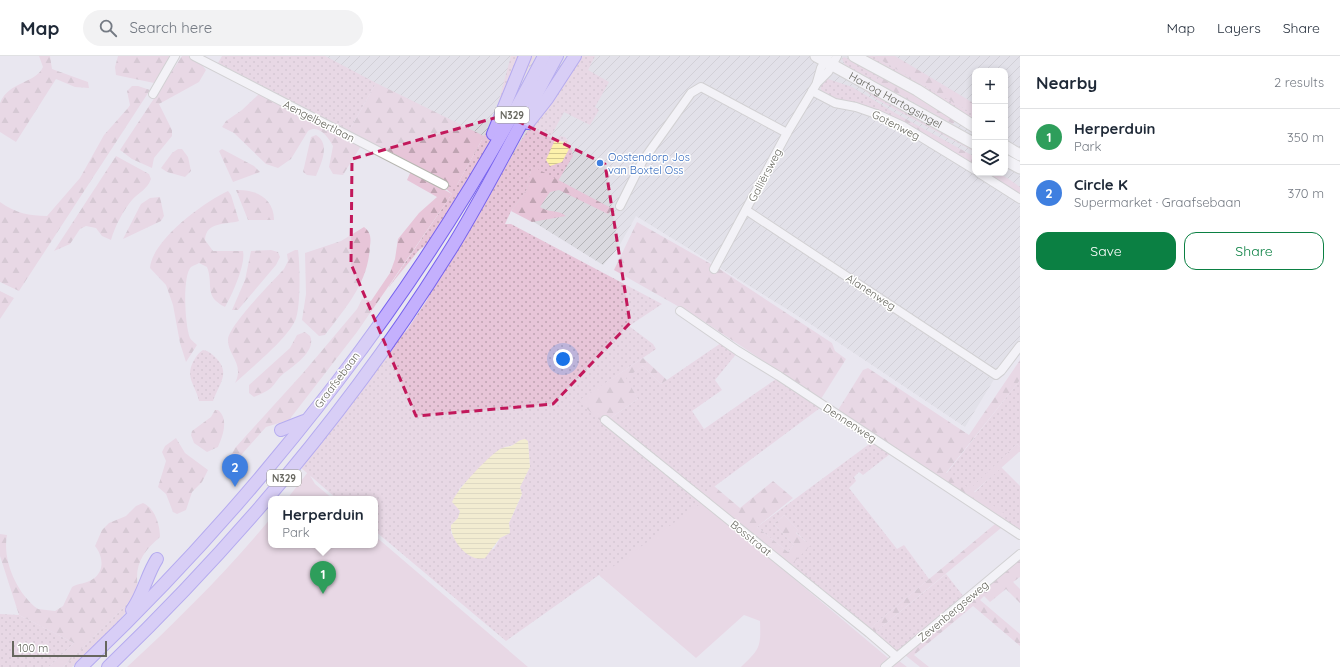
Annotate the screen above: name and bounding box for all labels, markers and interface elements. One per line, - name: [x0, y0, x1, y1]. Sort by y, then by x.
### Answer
- search box: [83, 10, 363, 46]
- text: Map: [20, 16, 59, 40]
- icon: search: [97, 17, 119, 39]
- text: Search here: [129, 18, 212, 37]
- text: Map: [1166, 19, 1195, 37]
- text: Layers: [1217, 19, 1261, 37]
- text: Share: [1283, 19, 1320, 37]
- map controls: [972, 68, 1008, 176]
- button: +: [972, 68, 1008, 104]
- street label: Hartog Hartogsingel: [847, 69, 945, 131]
- text: Nearby: [1036, 72, 1097, 93]
- text: 2 results: [1274, 74, 1324, 90]
- street label: Aengelbertlaan: [281, 97, 357, 145]
- button: −: [972, 104, 1008, 140]
- road number: N329: [495, 107, 529, 123]
- street label: Gotenweg: [870, 107, 922, 143]
- text: Herperduin: [1074, 119, 1156, 138]
- text: 1: [1046, 129, 1052, 145]
- text: 350 m: [1287, 129, 1324, 145]
- text: Park: [1074, 138, 1102, 154]
- button: layers: [972, 140, 1008, 176]
- street label: Galliërsweg: [745, 146, 785, 204]
- place label: Oostendorp Jos van Boxtel Oss: [608, 150, 690, 177]
- marker: Oostendorp Jos van Boxtel Oss: [595, 158, 605, 168]
- text: Circle K: [1074, 175, 1128, 194]
- text: 2: [1045, 185, 1053, 201]
- text: 370 m: [1287, 185, 1324, 201]
- text: Supermarket · Graafsebaan: [1074, 194, 1241, 210]
- button: Save: [1036, 232, 1176, 270]
- button: Share: [1184, 232, 1324, 270]
- street label: Alanenweg: [843, 271, 899, 313]
- street label: Graafsebaan: [311, 349, 363, 411]
- your location: [553, 349, 573, 369]
- street label: Dennenweg: [821, 401, 879, 445]
- pin: 2: [222, 454, 248, 487]
- road number: N329: [267, 470, 301, 486]
- popup: [268, 496, 378, 548]
- text: Herperduin: [282, 505, 364, 524]
- street label: Bosstraat: [728, 517, 775, 559]
- text: Park: [282, 524, 310, 540]
- pin: 1: [310, 561, 336, 594]
- street label: Zevenbergseweg: [915, 577, 991, 645]
- scale bar: [12, 639, 107, 658]
- text: 100 m: [18, 641, 48, 655]

